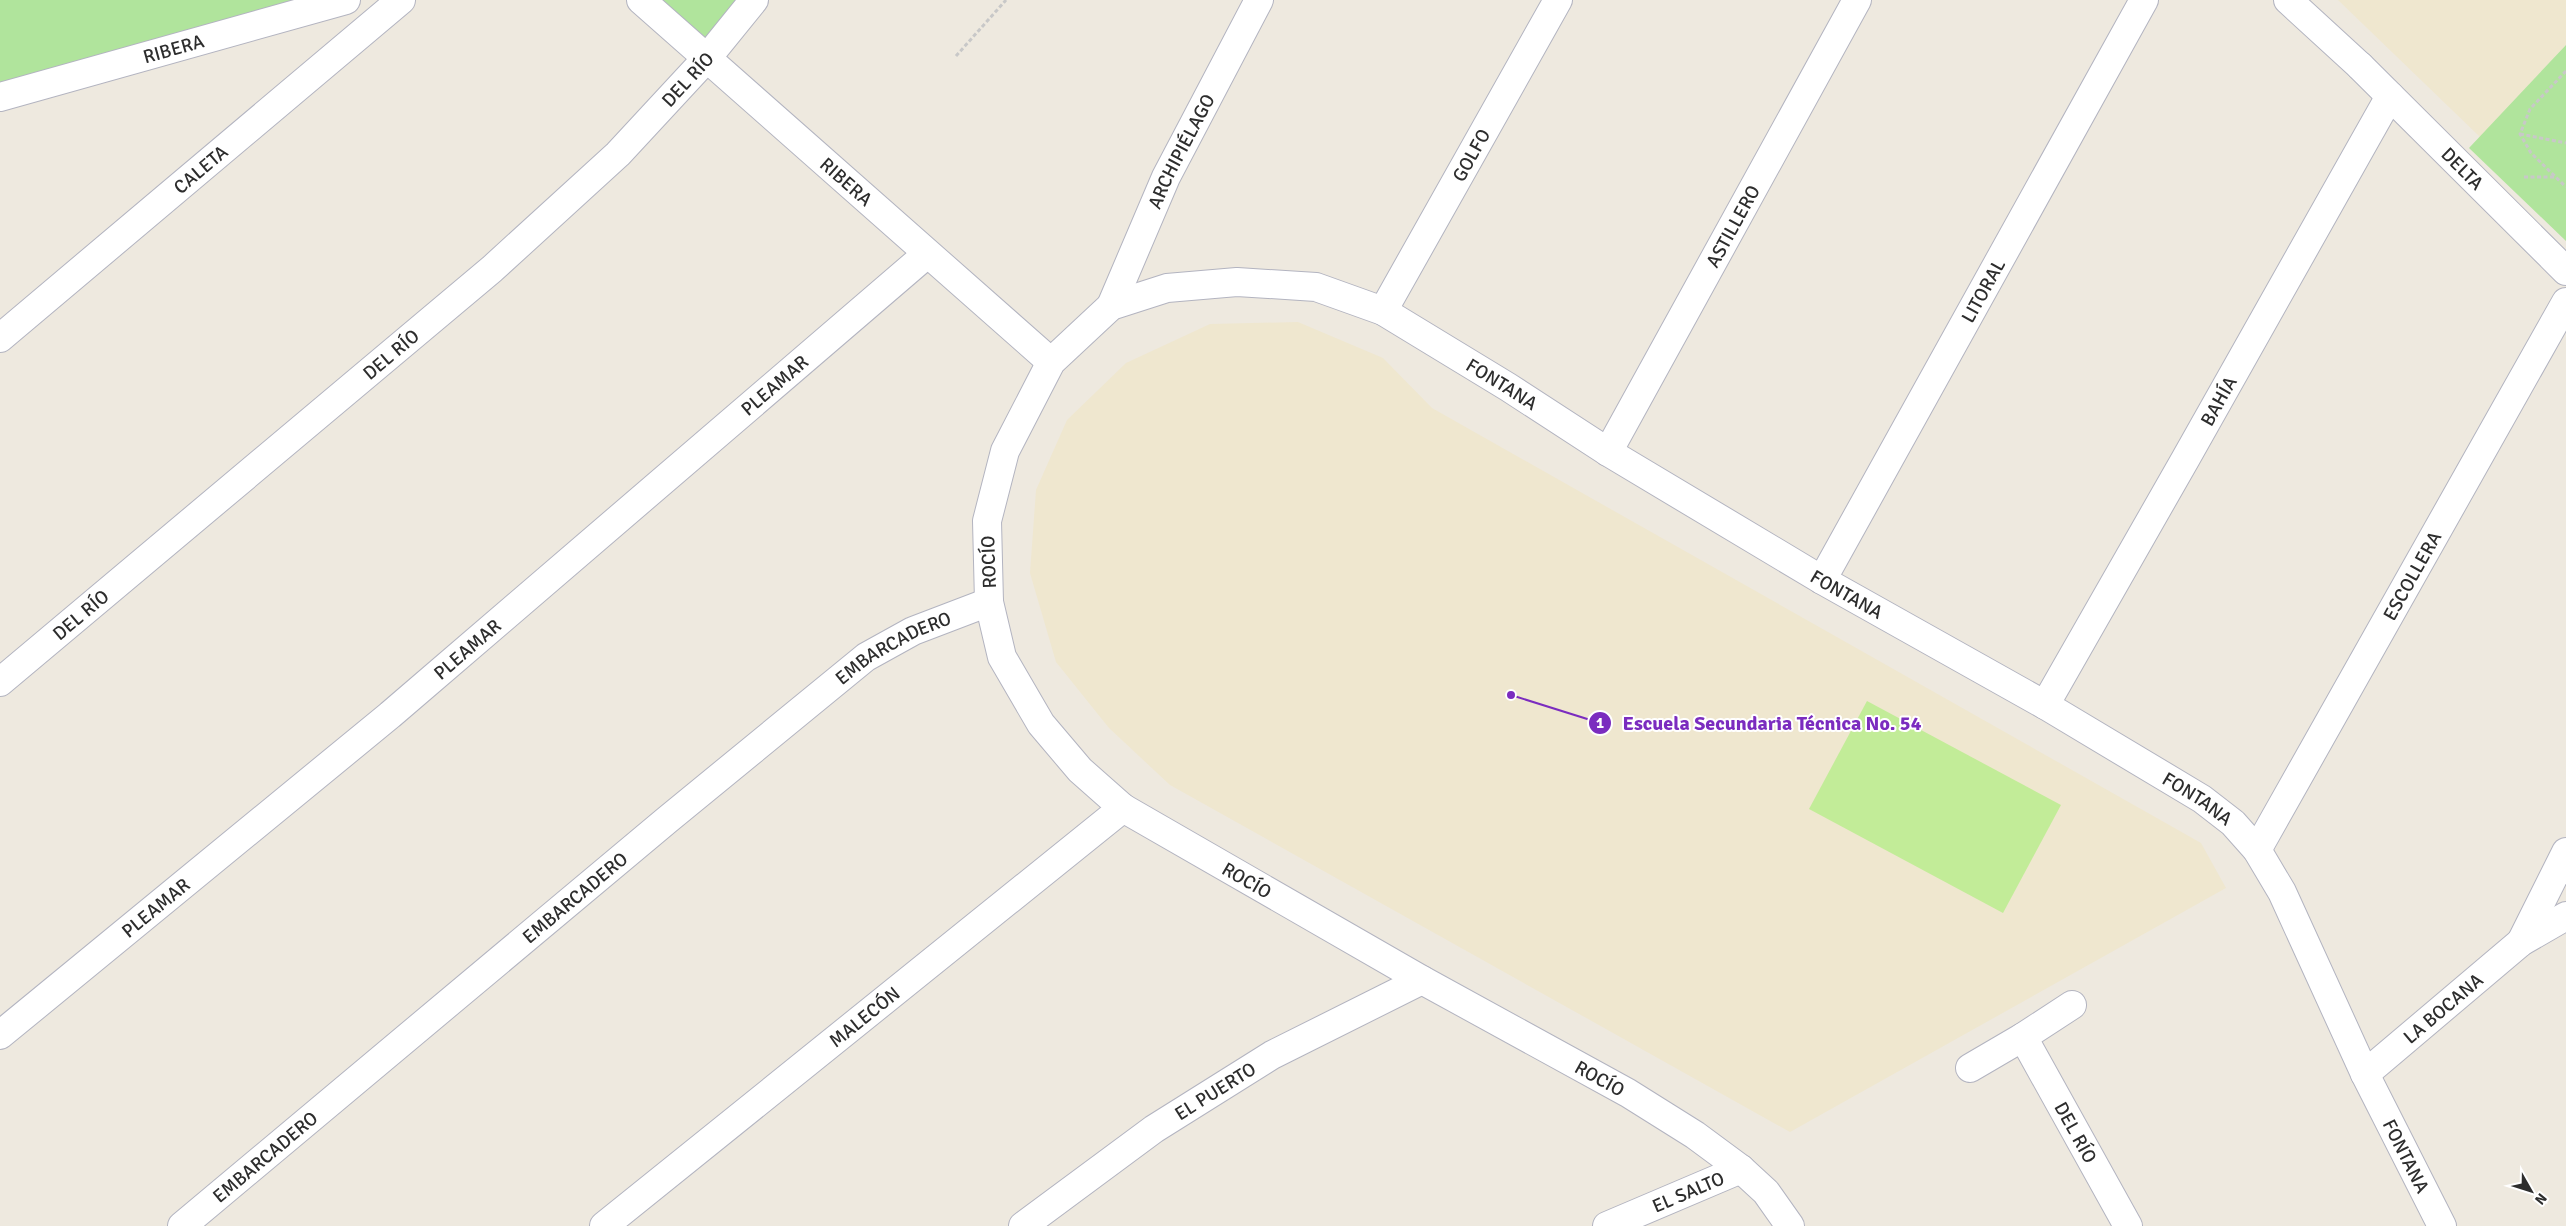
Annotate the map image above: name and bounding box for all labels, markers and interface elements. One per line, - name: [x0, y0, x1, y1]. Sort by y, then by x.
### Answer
- street label: RIBERA: [140, 29, 207, 69]
- street label: DEL RÍO: [657, 47, 720, 112]
- street label: ARCHIPIÉLAGO: [1143, 90, 1221, 212]
- street label: GOLFO: [1447, 125, 1496, 186]
- street label: CALETA: [169, 140, 233, 200]
- street label: DELTA: [2436, 143, 2489, 196]
- street label: RIBERA: [814, 152, 877, 212]
- street label: ASTILLERO: [1701, 181, 1766, 272]
- street label: LITORAL: [1956, 255, 2011, 327]
- street label: DEL RÍO: [358, 324, 424, 385]
- street label: PLEAMAR: [736, 350, 814, 421]
- street label: FONTANA: [1461, 353, 1542, 416]
- street label: BAHÍA: [2196, 372, 2243, 430]
- street label: ESCOLLERA: [2378, 527, 2447, 625]
- street label: ROCÍO: [976, 535, 1002, 589]
- street label: FONTANA: [1806, 565, 1887, 625]
- street label: DEL RÍO: [48, 585, 114, 646]
- street label: EMBARCADERO: [831, 607, 955, 690]
- street label: PLEAMAR: [429, 614, 506, 685]
- callout: Escuela Secundaria Técnica No. 54: [1588, 705, 1932, 740]
- text: Escuela Secundaria Técnica No. 54: [1623, 711, 1922, 736]
- text: 1: [1596, 714, 1604, 732]
- street label: FONTANA: [2158, 767, 2237, 831]
- street label: EMBARCADERO: [518, 847, 633, 949]
- street label: ROCÍO: [1217, 857, 1276, 905]
- street label: PLEAMAR: [117, 873, 195, 943]
- street label: LA BOCANA: [2399, 968, 2489, 1049]
- street label: MALECÓN: [824, 982, 905, 1053]
- street label: ROCÍO: [1570, 1055, 1629, 1102]
- street label: EL PUERTO: [1170, 1057, 1261, 1126]
- street label: DEL RÍO: [2048, 1098, 2102, 1168]
- street label: EMBARCADERO: [208, 1106, 323, 1208]
- street label: FONTANA: [2377, 1115, 2434, 1198]
- north arrow: [2506, 1166, 2556, 1216]
- street label: EL SALTO: [1649, 1167, 1728, 1218]
- text: N: [2531, 1190, 2550, 1208]

